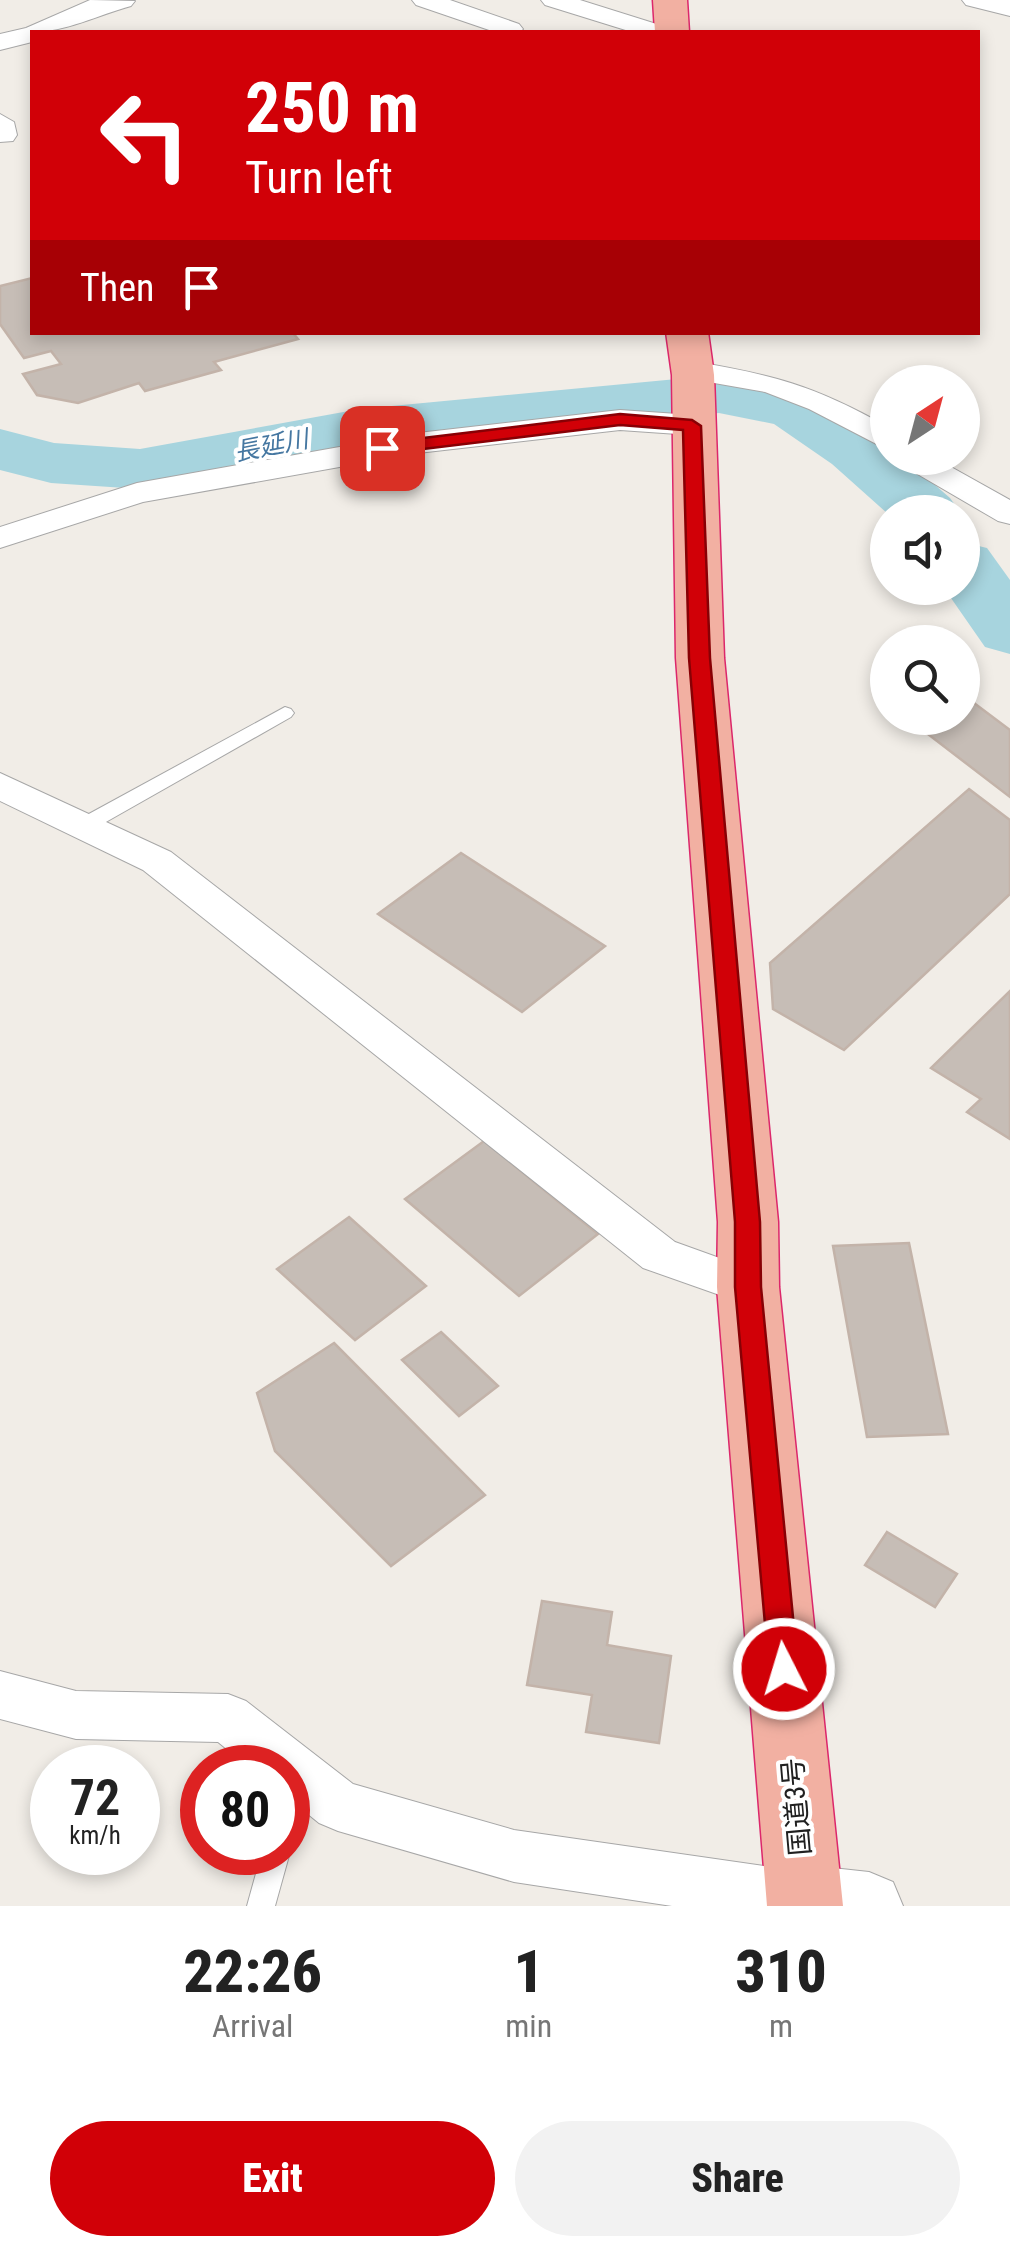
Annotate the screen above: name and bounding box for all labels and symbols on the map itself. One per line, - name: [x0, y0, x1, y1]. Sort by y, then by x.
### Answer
- north arrow: [870, 365, 980, 475]
- pin: [340, 406, 425, 491]
- water label: 長延川: [232, 424, 314, 467]
- position arrow: [732, 1617, 836, 1721]
- speed limit sign: 80: [180, 1745, 310, 1875]
- street label: 国道3号: [776, 1757, 817, 1857]

